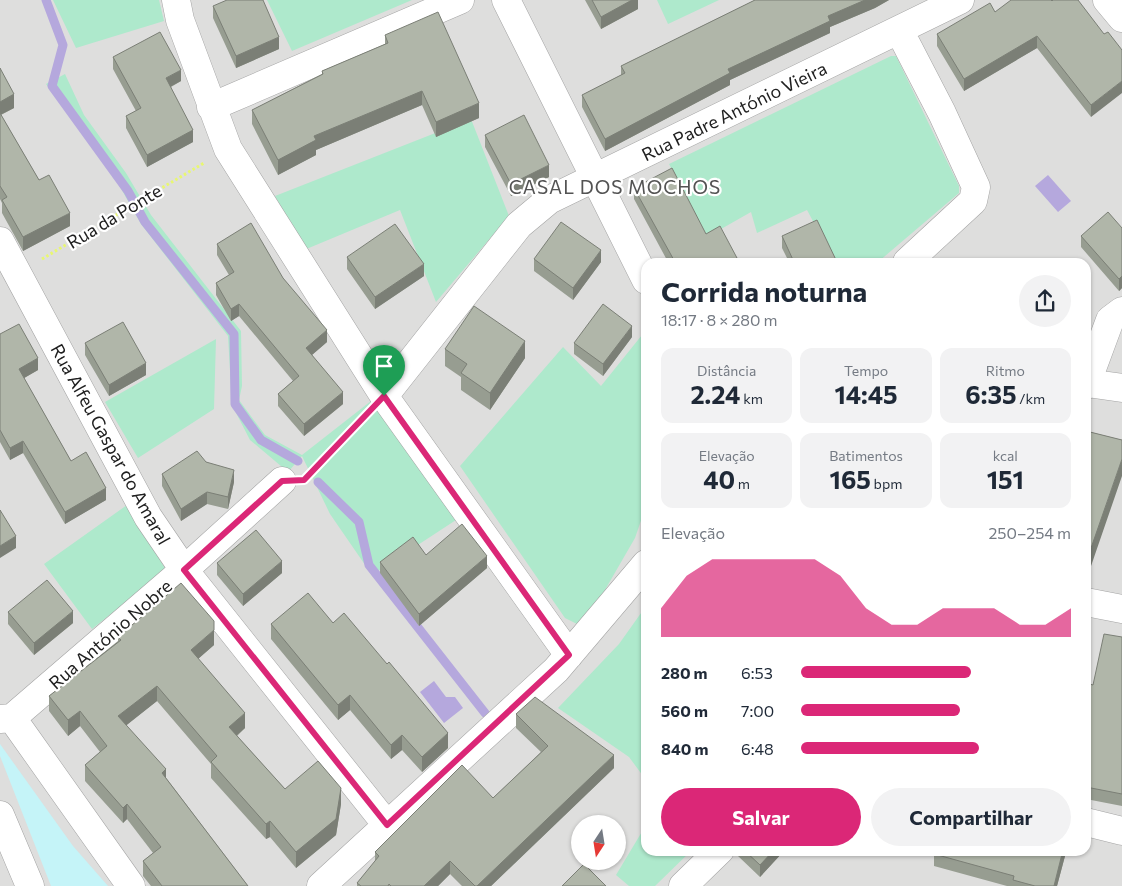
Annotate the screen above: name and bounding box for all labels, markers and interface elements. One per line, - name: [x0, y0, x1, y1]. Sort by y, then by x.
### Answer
- street label: Rua Padre António Vieira: [638, 57, 830, 165]
- district label: CASAL DOS MOCHOS: [509, 175, 721, 198]
- street label: Rua da Ponte: [63, 179, 165, 253]
- text: Corrida noturna: [661, 274, 867, 308]
- button: share: [1019, 275, 1071, 327]
- text: 18:17 · 8 × 280 m: [661, 310, 777, 329]
- street label: Rua Alfeu Gaspar do Amaral: [47, 340, 175, 548]
- pin: [363, 345, 405, 396]
- icon: arrive: [370, 352, 398, 380]
- text: Distância: [697, 362, 756, 379]
- text: Tempo: [844, 362, 888, 379]
- text: Ritmo: [986, 362, 1025, 379]
- text: 2.24: [690, 379, 740, 409]
- text: 14:45: [834, 379, 898, 409]
- text: 6:35: [965, 379, 1017, 409]
- text: km: [740, 390, 763, 407]
- text: /km: [1017, 390, 1045, 407]
- text: Elevação: [699, 447, 755, 464]
- text: Batimentos: [829, 447, 903, 464]
- text: kcal: [993, 447, 1018, 464]
- text: 40: [703, 464, 735, 494]
- text: 165: [830, 464, 871, 494]
- text: 151: [987, 464, 1024, 494]
- text: m: [735, 475, 750, 492]
- text: bpm: [871, 475, 902, 492]
- text: Elevação: [661, 523, 725, 542]
- text: 250–254 m: [988, 523, 1071, 542]
- street label: Rua António Nobre: [44, 574, 176, 694]
- text: 280 m: [661, 663, 708, 682]
- text: 6:53: [741, 663, 773, 682]
- text: 560 m: [661, 701, 708, 720]
- text: 7:00: [741, 701, 774, 720]
- text: 840 m: [661, 739, 708, 758]
- text: 6:48: [741, 739, 774, 758]
- button: Salvar: [661, 788, 861, 846]
- button: Compartilhar: [871, 788, 1071, 846]
- north arrow: [571, 815, 626, 870]
- map controls: [571, 815, 626, 870]

